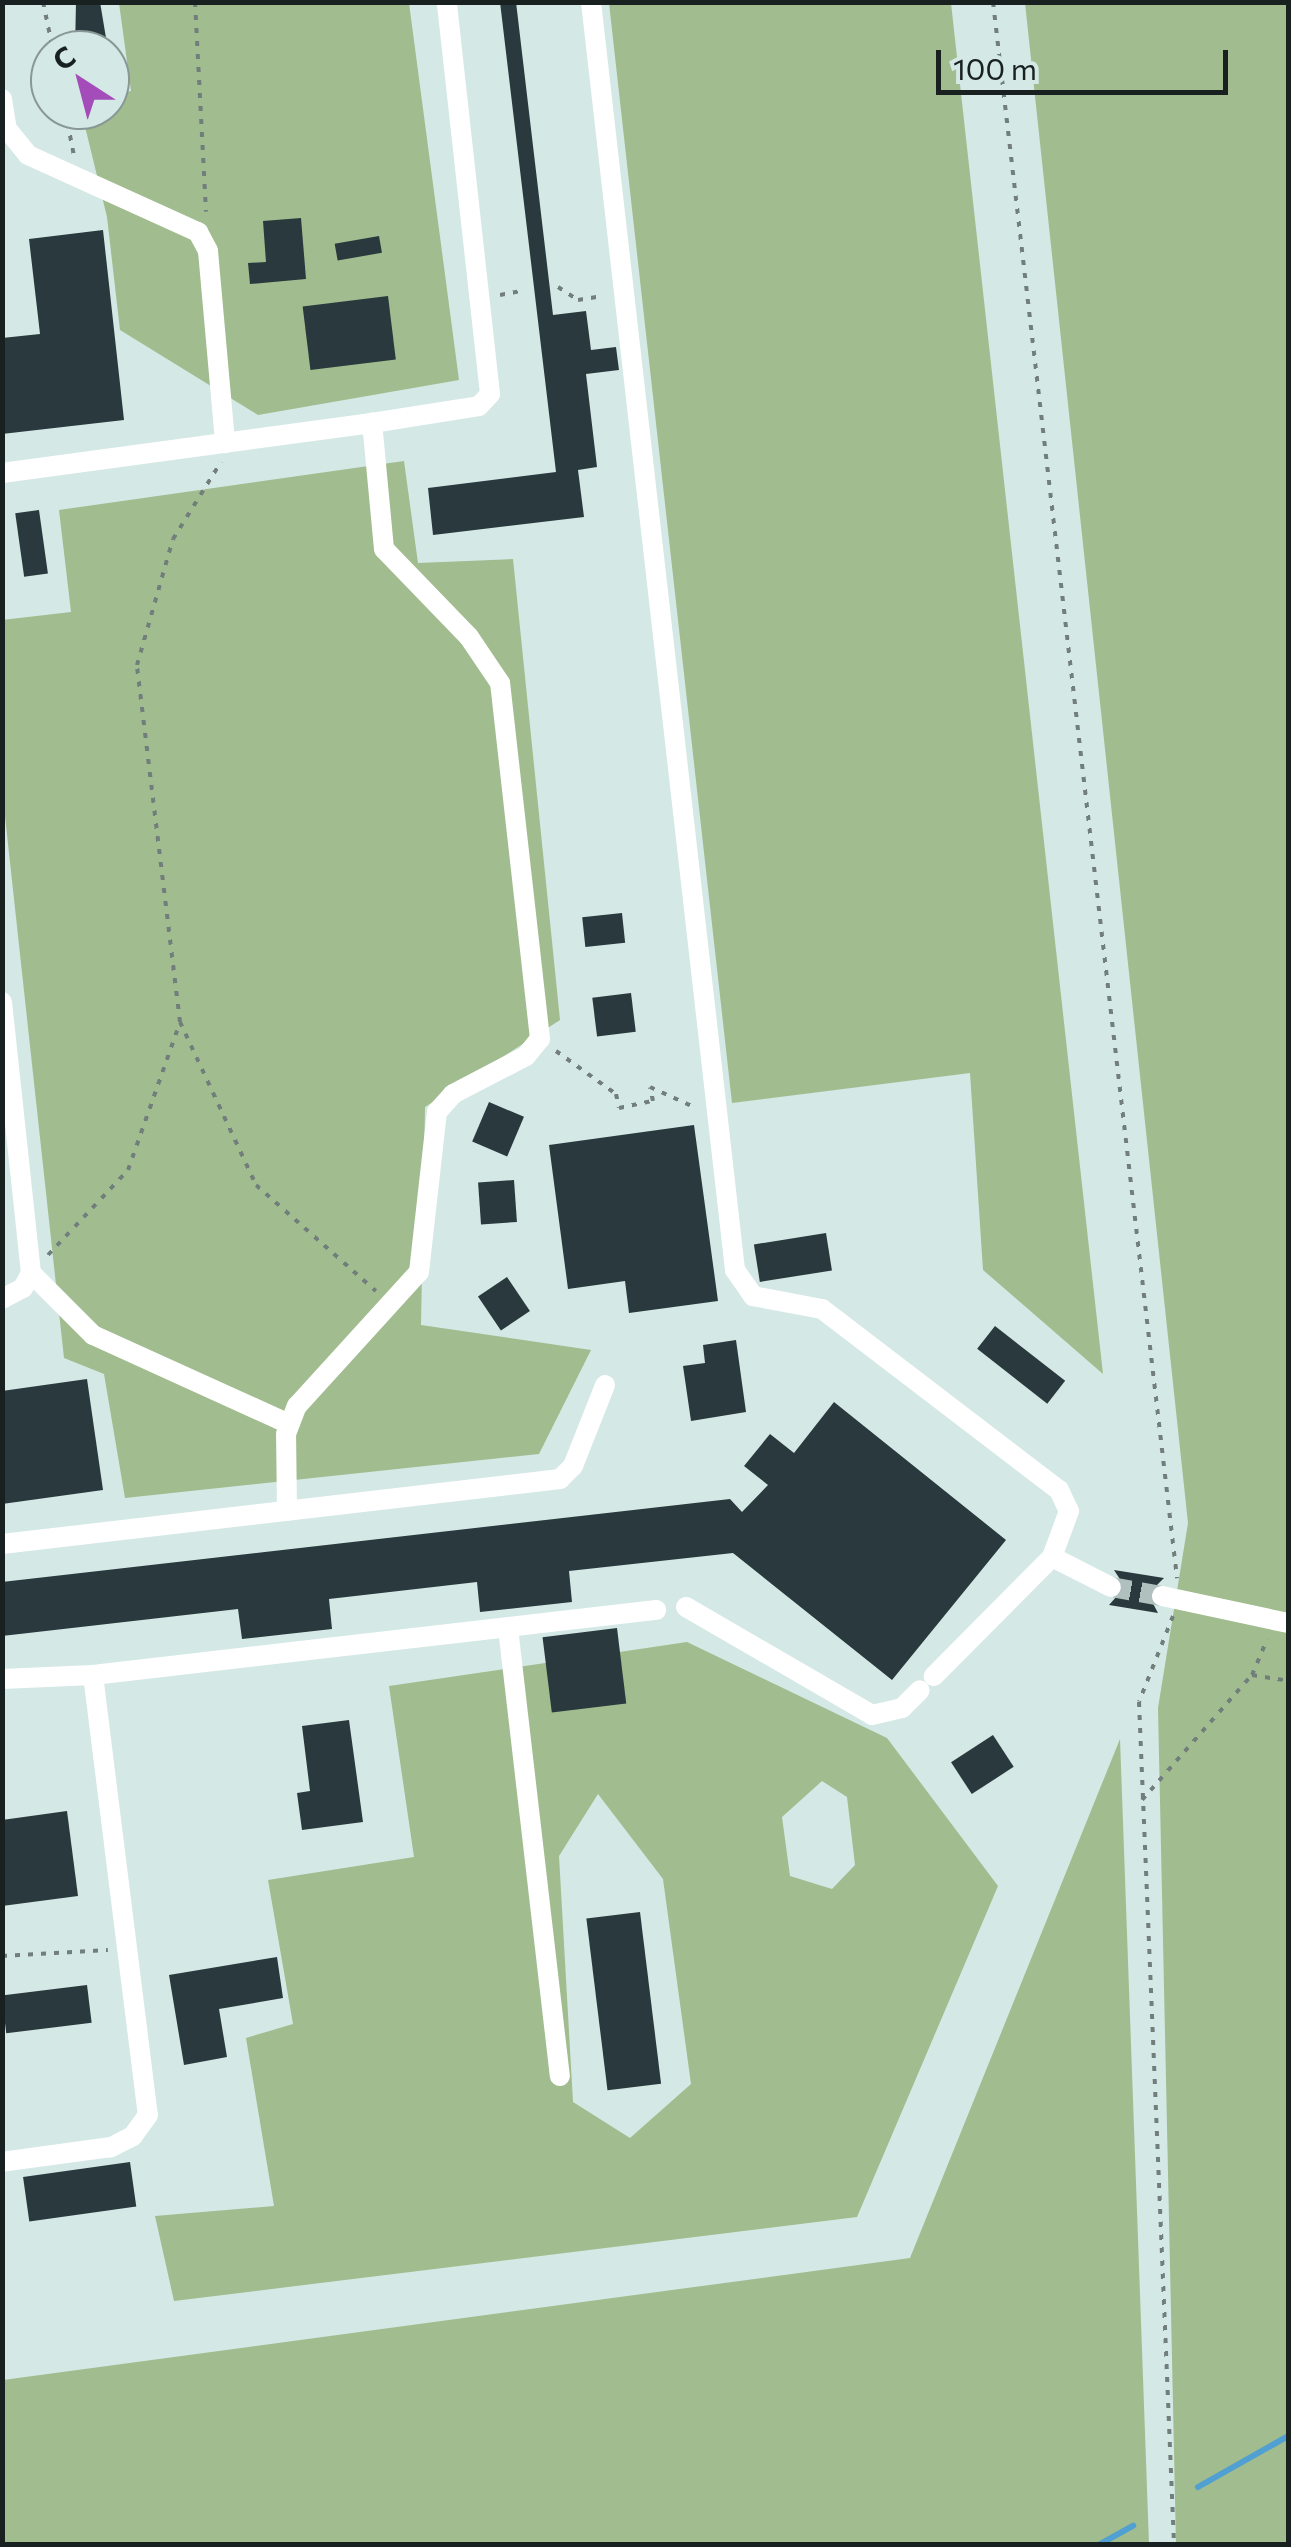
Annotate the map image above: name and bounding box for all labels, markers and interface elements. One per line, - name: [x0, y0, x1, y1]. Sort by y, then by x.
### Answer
- north arrow: [30, 30, 130, 130]
- scale bar: [941, 30, 1234, 92]
- text: С: [46, 38, 81, 77]
- text: 100 m: [953, 49, 1037, 86]

